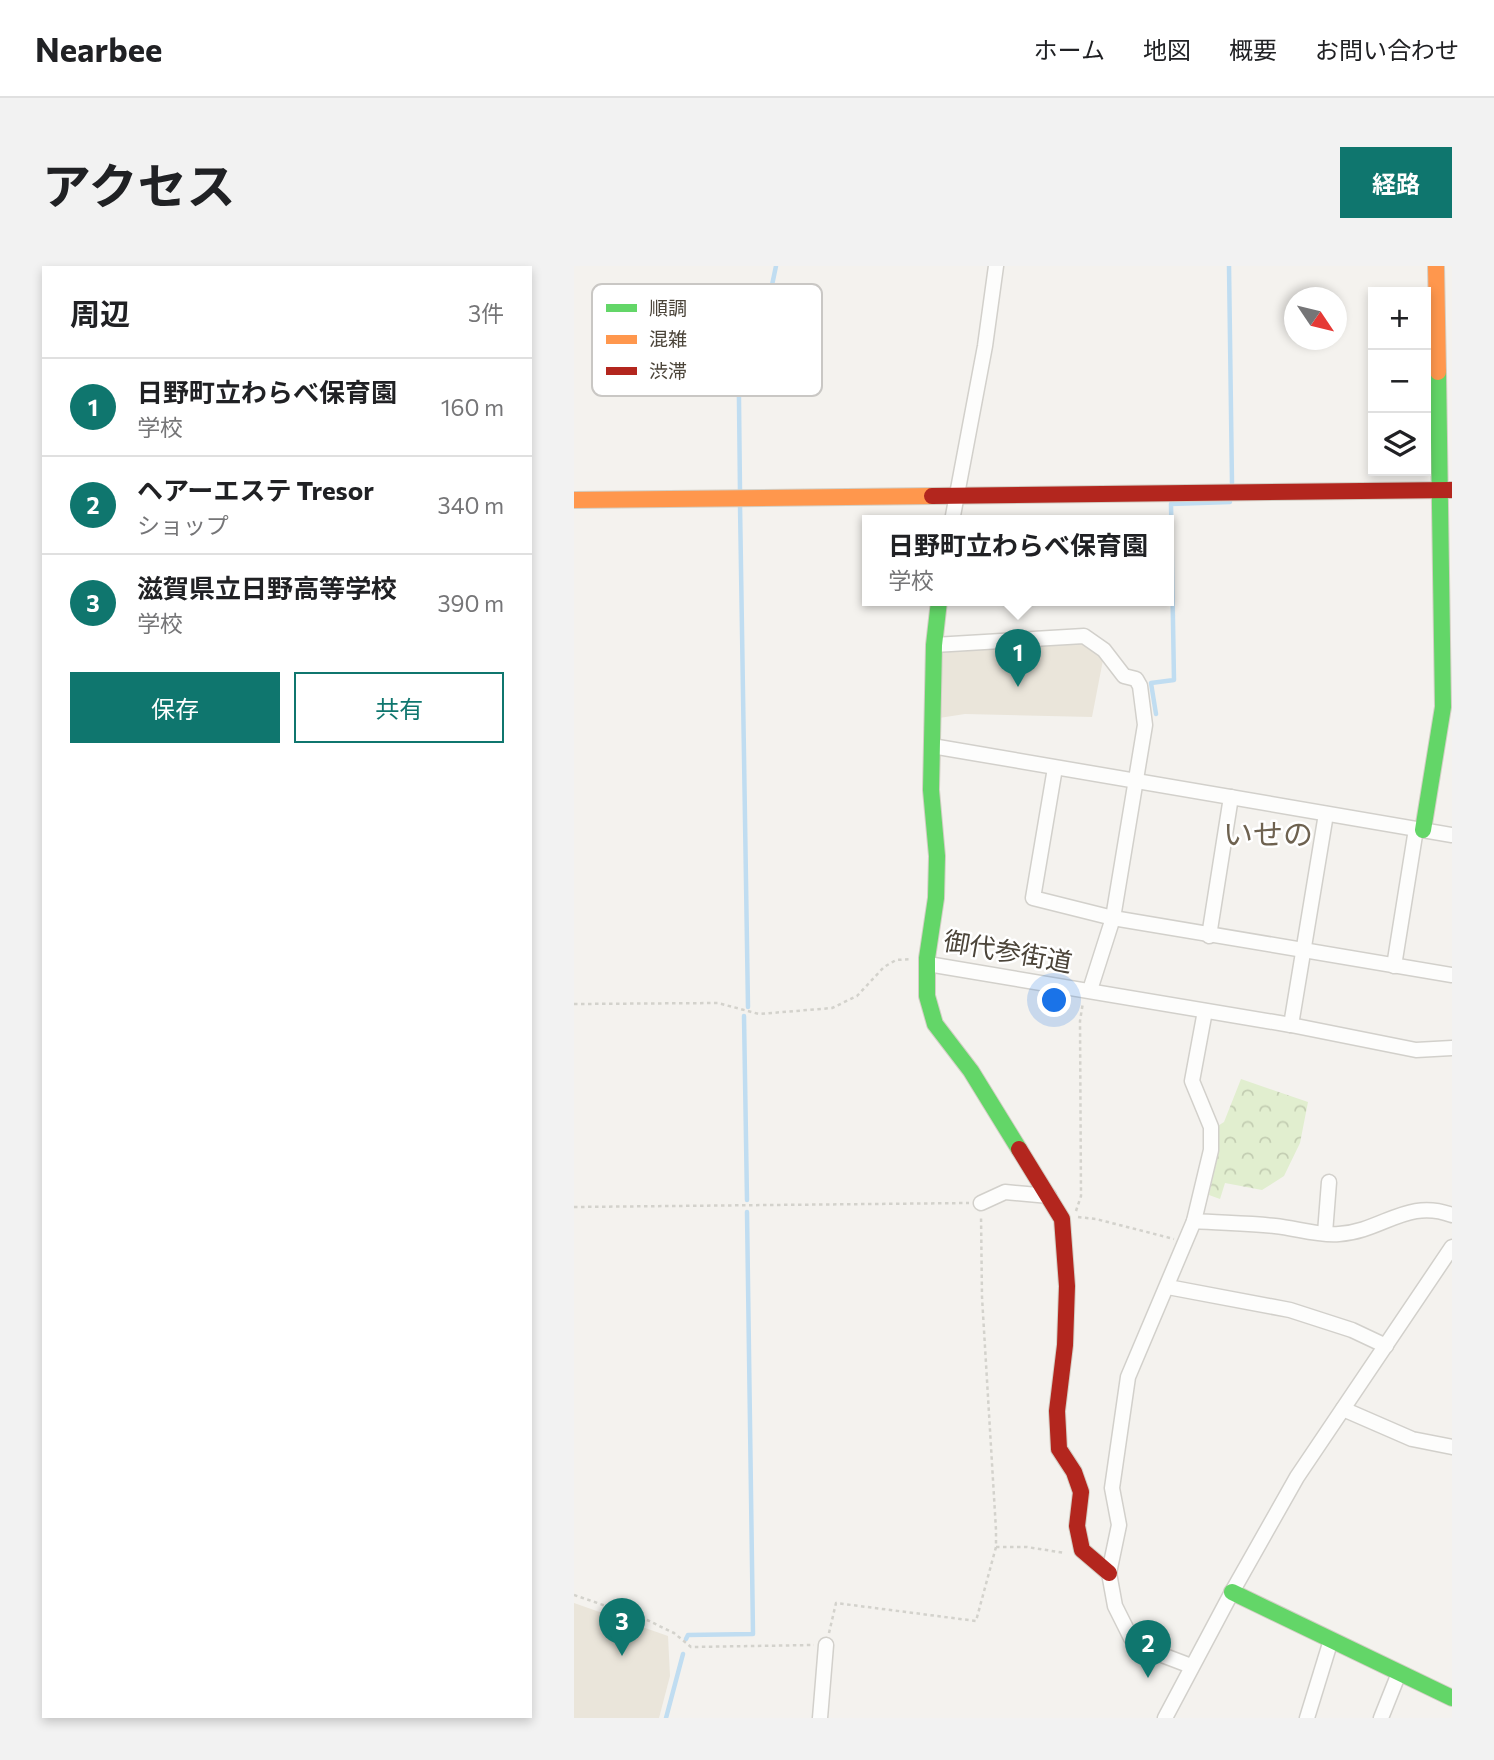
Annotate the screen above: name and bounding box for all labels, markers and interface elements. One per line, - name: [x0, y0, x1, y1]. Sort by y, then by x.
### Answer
- text: Nearbee: [35, 28, 162, 69]
- text: ホーム: [1034, 35, 1105, 64]
- text: 地図: [1143, 35, 1191, 64]
- text: 概要: [1229, 35, 1277, 64]
- text: お問い合わせ: [1315, 35, 1459, 64]
- button: 経路: [1340, 147, 1452, 218]
- text: アクセス: [42, 154, 236, 214]
- legend: [592, 284, 822, 396]
- north arrow: [1284, 287, 1347, 350]
- map controls: [1368, 287, 1431, 476]
- button: +: [1368, 287, 1431, 350]
- text: 周辺: [70, 294, 130, 331]
- text: 順調: [649, 296, 687, 319]
- text: 3件: [468, 299, 504, 327]
- text: 混雑: [649, 327, 687, 350]
- button: −: [1368, 350, 1431, 413]
- text: 渋滞: [649, 359, 687, 382]
- text: 日野町立わらべ保育園: [137, 376, 397, 407]
- text: 1: [88, 393, 98, 421]
- text: 160 m: [441, 393, 504, 421]
- text: 学校: [137, 413, 183, 441]
- button: layers: [1368, 413, 1431, 476]
- text: ヘアーエステ Tresor: [137, 474, 374, 505]
- text: 2: [86, 491, 100, 519]
- text: 340 m: [438, 491, 504, 519]
- text: ショップ: [137, 511, 229, 539]
- popup: [862, 515, 1174, 606]
- text: 日野町立わらべ保育園: [888, 529, 1148, 560]
- text: 学校: [888, 566, 934, 594]
- text: 滋賀県立日野高等学校: [137, 572, 397, 603]
- text: 3: [86, 589, 100, 617]
- text: 390 m: [437, 589, 504, 617]
- text: 学校: [137, 609, 183, 637]
- pin: 1: [995, 629, 1041, 687]
- button: 保存: [70, 672, 280, 743]
- button: 共有: [294, 672, 504, 743]
- district label: いせの: [1223, 814, 1313, 851]
- street label: 御代参街道: [942, 924, 1075, 977]
- your location: [1037, 983, 1071, 1017]
- pin: 3: [599, 1598, 645, 1656]
- pin: 2: [1125, 1620, 1171, 1678]

